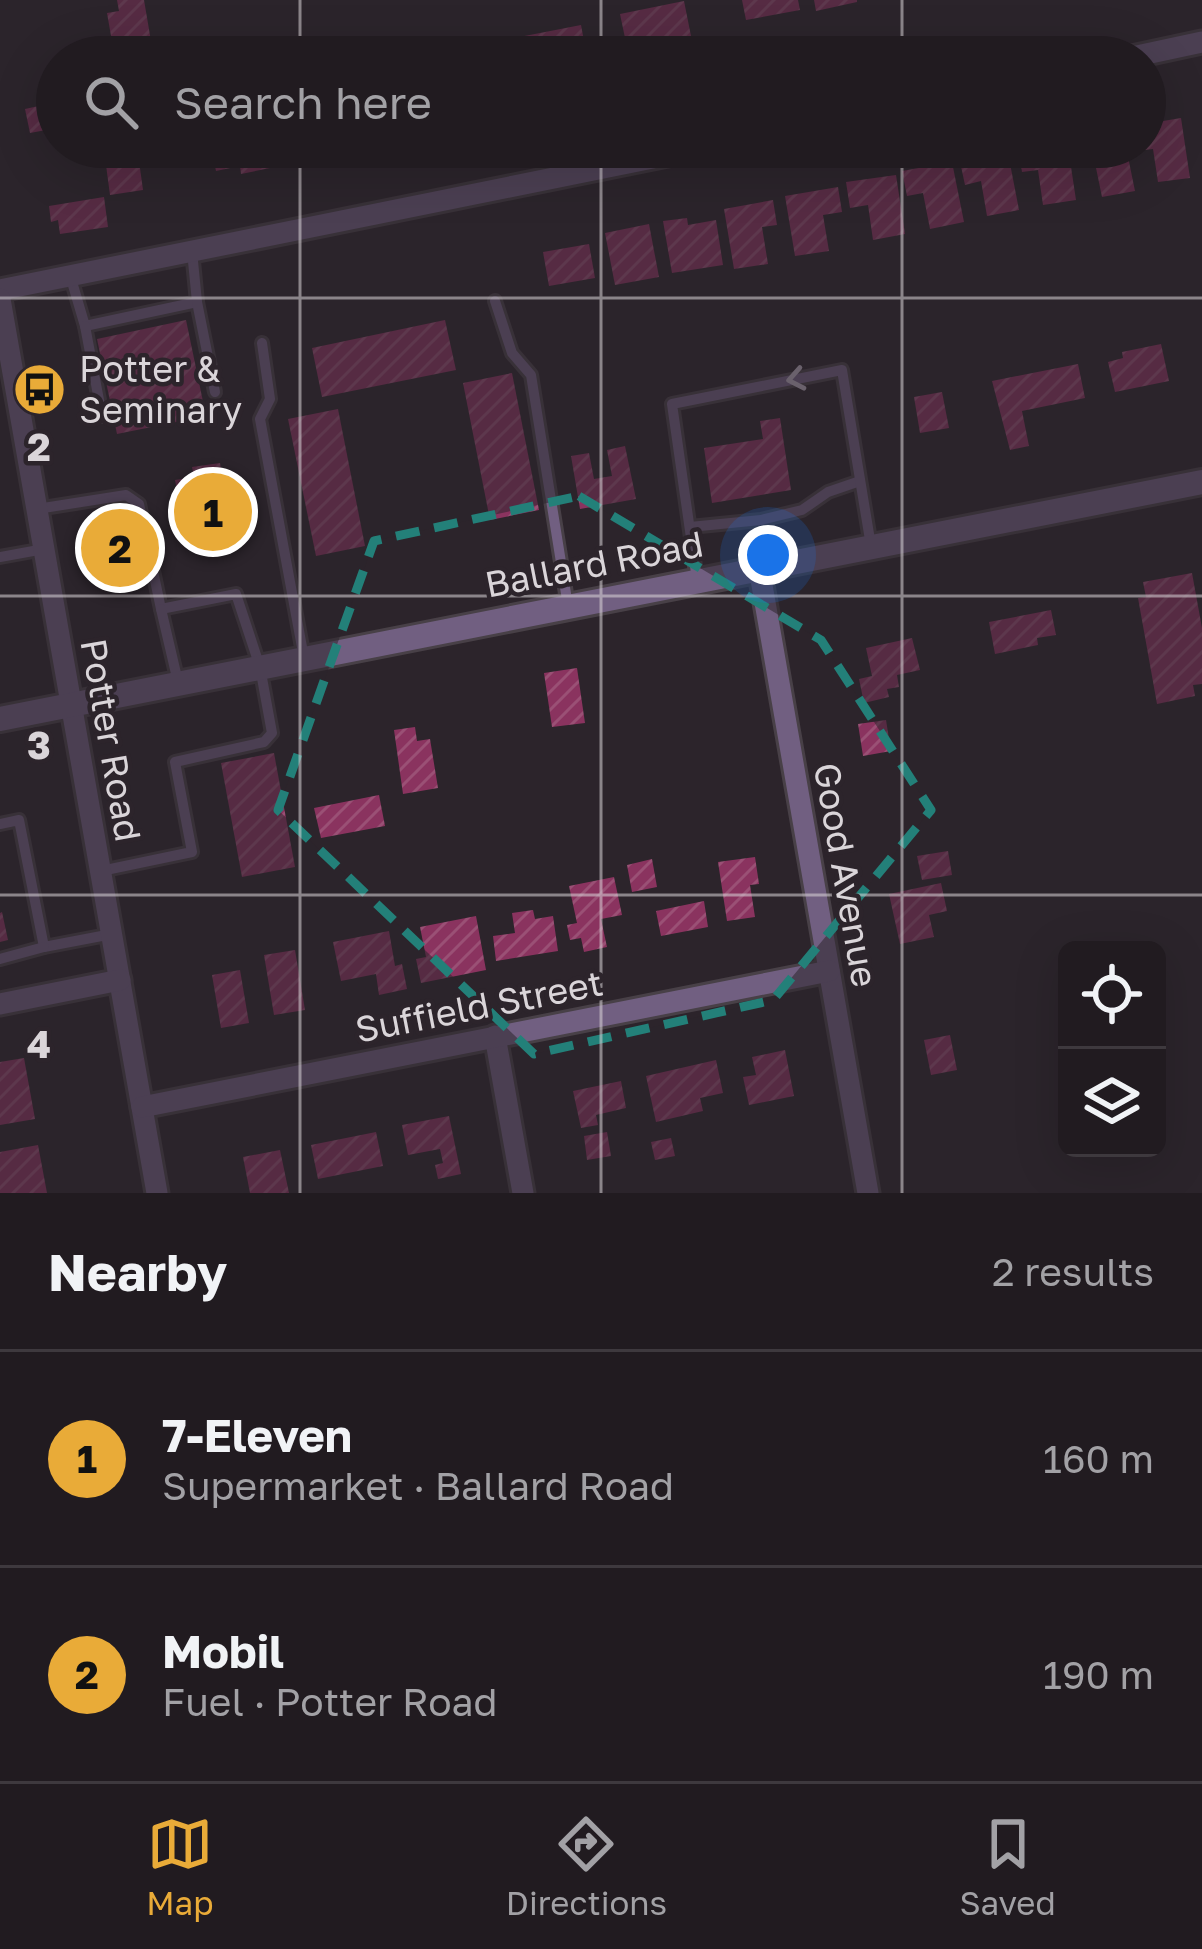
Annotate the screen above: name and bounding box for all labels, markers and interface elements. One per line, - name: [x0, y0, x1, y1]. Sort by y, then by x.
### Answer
- search box: [36, 36, 1166, 168]
- icon: search: [78, 69, 144, 135]
- text: Search here: [174, 75, 432, 129]
- place label: Potter & Seminary: [79, 347, 242, 431]
- bus stop icon: Potter & Seminary: [12, 362, 68, 418]
- one-way arrow: [786, 365, 806, 391]
- text: 2: [27, 423, 51, 470]
- pin: 1: [174, 467, 252, 557]
- pin: 2: [81, 503, 159, 593]
- street label: Ballard Road: [481, 521, 706, 606]
- your location: [738, 525, 798, 585]
- street label: Potter Road: [72, 635, 150, 845]
- text: 3: [27, 721, 51, 768]
- street label: Good Avenue: [806, 759, 887, 990]
- map controls: [1058, 941, 1166, 1157]
- button: locate: [1058, 941, 1166, 1049]
- street label: Suffield Street: [352, 960, 606, 1051]
- text: 4: [27, 1020, 51, 1067]
- button: layers: [1058, 1049, 1166, 1157]
- text: Nearby: [48, 1241, 227, 1302]
- text: 2 results: [992, 1248, 1154, 1295]
- text: 7-Eleven: [162, 1408, 352, 1462]
- text: 1: [77, 1435, 97, 1482]
- text: 160 m: [1043, 1435, 1154, 1482]
- text: Supermarket · Ballard Road: [162, 1462, 674, 1509]
- text: Mobil: [162, 1624, 284, 1678]
- text: 2: [75, 1651, 99, 1698]
- text: 190 m: [1043, 1651, 1154, 1698]
- text: Fuel · Potter Road: [162, 1678, 498, 1725]
- tab: Map: [146, 1811, 214, 1922]
- tab: Directions: [506, 1811, 667, 1922]
- tab: Saved: [959, 1811, 1056, 1922]

